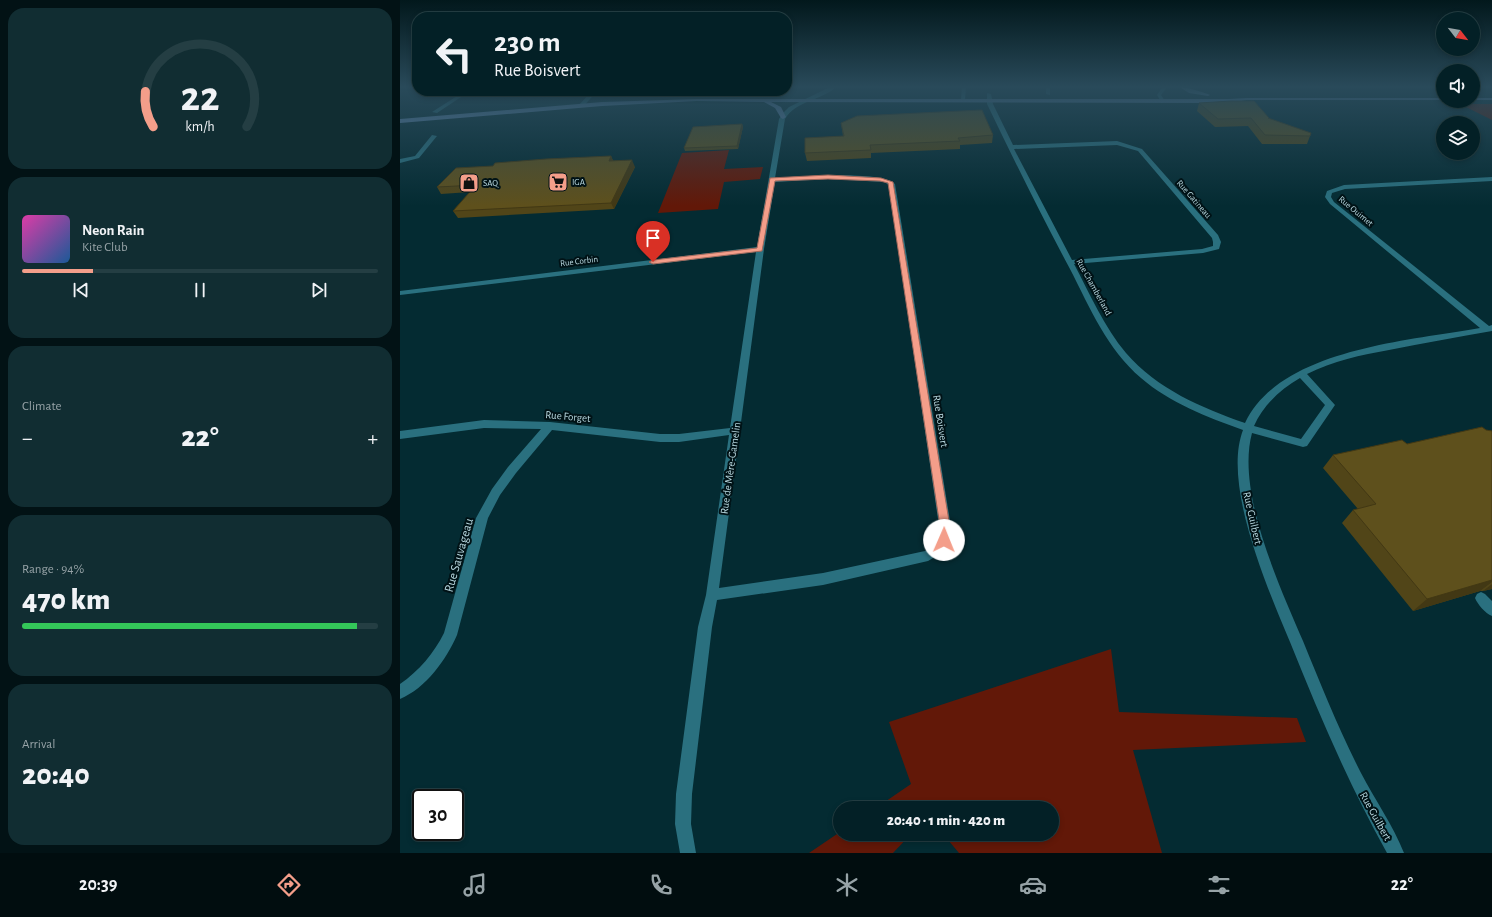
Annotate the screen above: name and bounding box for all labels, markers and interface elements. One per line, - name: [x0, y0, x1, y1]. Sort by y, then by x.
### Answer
- north arrow: [1436, 12, 1480, 56]
- map controls: [1436, 12, 1480, 160]
- icon: left: [428, 28, 480, 80]
- text: 230 m: [494, 29, 561, 57]
- text: Rue Boisvert: [494, 62, 581, 80]
- button: sound: [1436, 64, 1480, 108]
- text: 22: [180, 76, 220, 117]
- button: layers: [1436, 116, 1480, 160]
- text: km/h: [185, 119, 215, 133]
- supermarket icon: IGA: [547, 171, 569, 193]
- shop icon: SAQ: [458, 172, 480, 194]
- place label: IGA: [572, 178, 585, 187]
- place label: SAQ: [483, 179, 499, 188]
- street label: Rue Gatineau: [1175, 179, 1213, 220]
- street label: Rue Ouimet: [1337, 195, 1375, 228]
- pin: [636, 221, 670, 262]
- text: Neon Rain: [82, 223, 144, 238]
- icon: arrive: [642, 227, 664, 249]
- text: Kite Club: [82, 241, 128, 254]
- street label: Rue Corbin: [560, 255, 599, 268]
- street label: Rue Chamberland: [1074, 258, 1113, 317]
- icon: previous: [70, 279, 92, 301]
- icon: pause: [189, 279, 211, 301]
- icon: next: [308, 279, 330, 301]
- street label: Rue Boisvert: [931, 394, 950, 449]
- text: Climate: [22, 400, 61, 413]
- street label: Rue Forget: [545, 409, 592, 424]
- street label: Rue de Mère-Gamelin: [719, 421, 742, 515]
- text: 22°: [181, 422, 219, 452]
- text: −: [22, 427, 33, 449]
- text: +: [367, 427, 378, 449]
- street label: Rue Guilbert: [1241, 491, 1264, 546]
- street label: Rue Sauvageau: [443, 517, 476, 594]
- position arrow: [923, 519, 965, 561]
- text: Range · 94%: [22, 563, 84, 576]
- text: 470 km: [22, 585, 110, 615]
- text: Arrival: [22, 738, 55, 751]
- text: 20:40: [22, 760, 90, 790]
- speed limit sign: 30: [412, 789, 464, 841]
- street label: Rue Guilbert: [1358, 790, 1394, 843]
- text: 20:40 · 1 min · 420 m: [887, 813, 1005, 828]
- icon: directions: [275, 871, 303, 899]
- icon: music: [461, 871, 489, 899]
- icon: phone: [647, 871, 675, 899]
- icon: climate: [833, 871, 861, 899]
- icon: car: [1019, 871, 1047, 899]
- icon: filters: [1205, 871, 1233, 899]
- text: 20:39: [79, 876, 117, 894]
- text: 22°: [1391, 876, 1413, 894]

